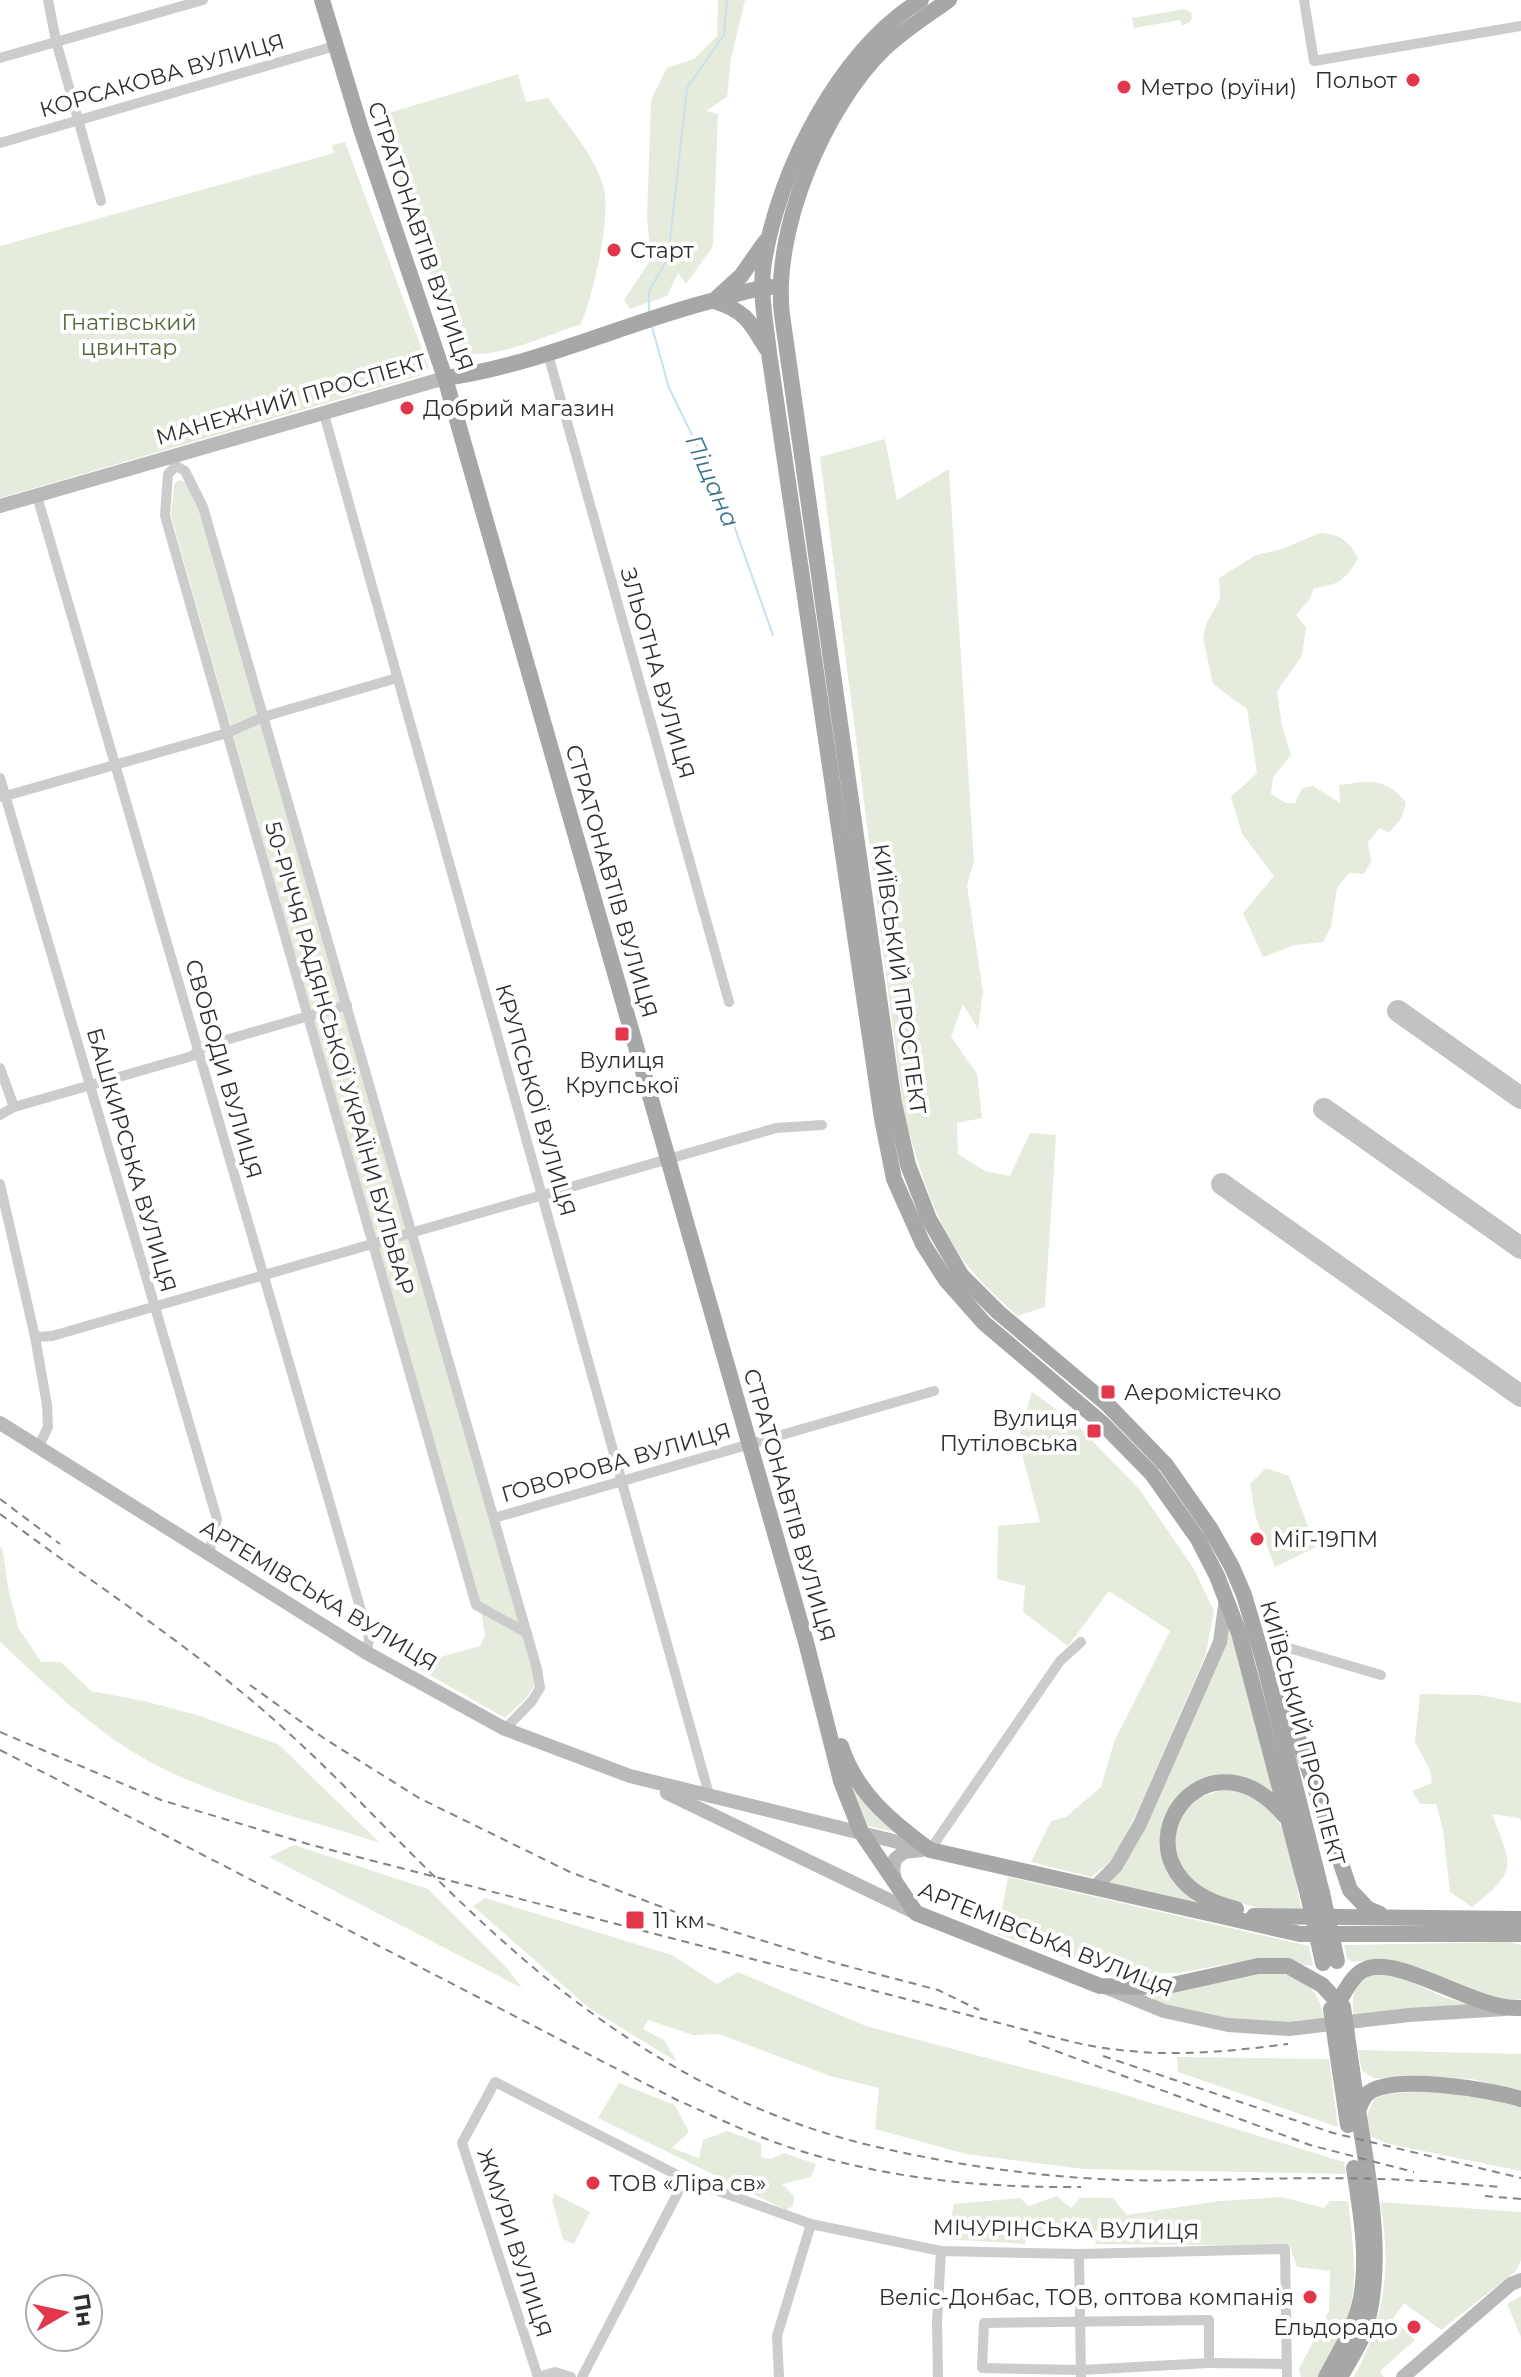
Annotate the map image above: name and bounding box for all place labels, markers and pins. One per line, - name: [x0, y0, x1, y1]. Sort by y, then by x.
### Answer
- place label: Польот: [1315, 67, 1398, 94]
- marker: Польот: [1404, 71, 1422, 89]
- place label: Метро (руїни): [1140, 74, 1297, 101]
- marker: Метро (руїни): [1115, 78, 1133, 96]
- place label: Старт: [630, 237, 694, 264]
- marker: Старт: [605, 241, 623, 259]
- place label: Добрий магазин: [423, 395, 615, 422]
- marker: Добрий магазин: [398, 399, 416, 417]
- marker: Вулиця Крупської: [613, 1025, 631, 1043]
- place label: Вулиця Крупської: [565, 1047, 679, 1099]
- place label: Аеромістечко: [1124, 1379, 1282, 1406]
- marker: Аеромістечко: [1099, 1383, 1117, 1401]
- place label: Вулиця Путіловська: [940, 1405, 1078, 1457]
- marker: Вулиця Путіловська: [1085, 1422, 1103, 1440]
- place label: МіГ-19ПМ: [1273, 1526, 1378, 1553]
- marker: МіГ-19ПМ: [1248, 1530, 1266, 1548]
- place label: 11 км: [653, 1907, 705, 1934]
- marker: 11 км: [624, 1909, 646, 1931]
- place label: ТОВ «Ліра св»: [609, 2170, 766, 2197]
- marker: ТОВ «Ліра св»: [584, 2174, 602, 2192]
- place label: Веліс-Донбас, ТОВ, оптова компанія: [879, 2284, 1294, 2311]
- marker: Веліс-Донбас, ТОВ, оптова компанія: [1301, 2288, 1319, 2306]
- place label: Ельдорадо: [1273, 2314, 1398, 2341]
- marker: Ельдорадо: [1405, 2318, 1423, 2336]

